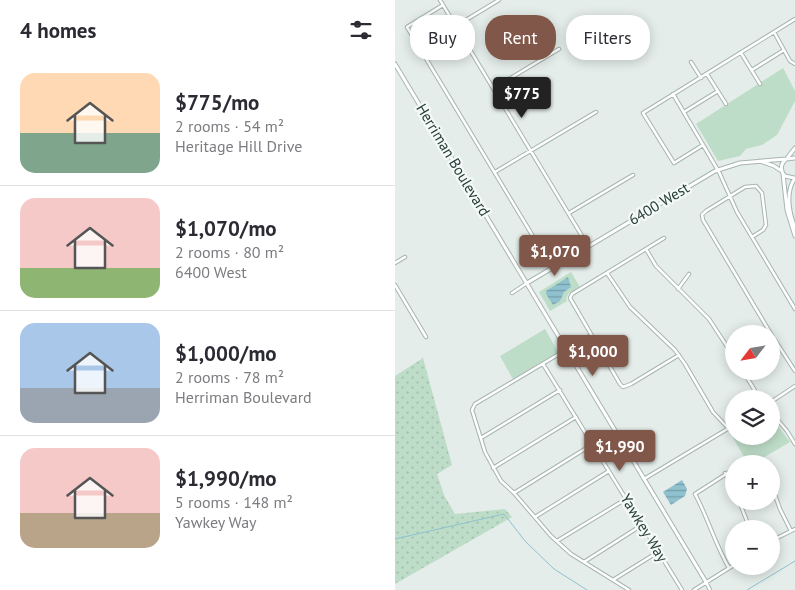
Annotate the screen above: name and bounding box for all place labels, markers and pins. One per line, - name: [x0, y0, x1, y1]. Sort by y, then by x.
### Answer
- pin: $775: [492, 76, 552, 119]
- pin: $1,070: [514, 234, 596, 277]
- pin: $1,000: [552, 334, 634, 377]
- pin: $1,990: [579, 430, 661, 472]

